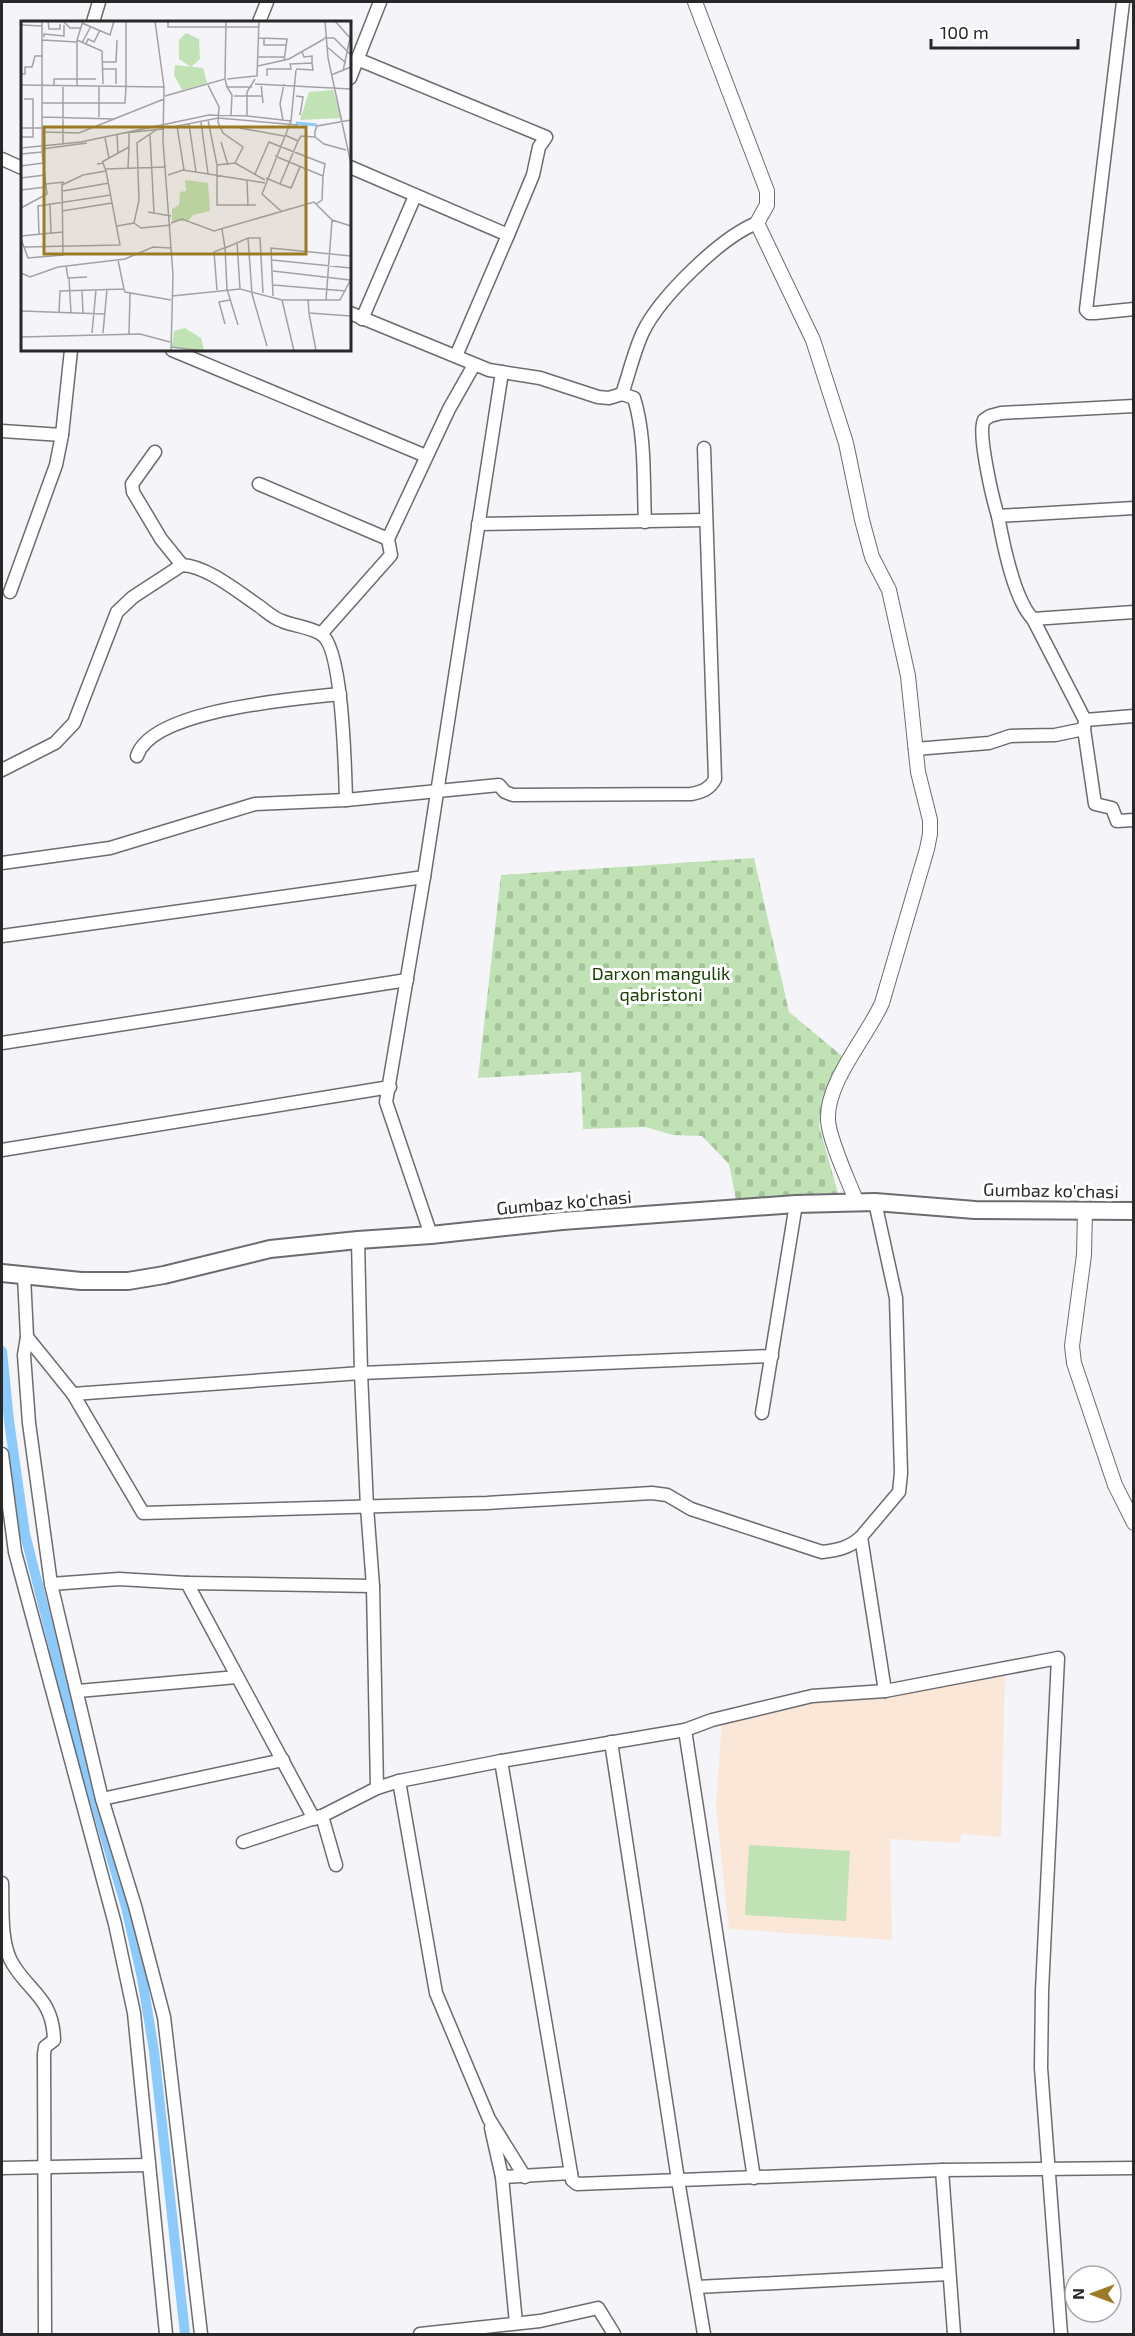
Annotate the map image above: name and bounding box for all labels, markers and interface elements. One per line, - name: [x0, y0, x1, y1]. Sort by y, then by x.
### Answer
- scale bar: [931, 12, 1078, 50]
- inset map: [21, 21, 351, 351]
- text: 100 m: [940, 21, 989, 43]
- park label: Darxon mangulik qabristoni: [592, 962, 730, 1005]
- street label: Gumbaz ko'chasi: [983, 1178, 1119, 1202]
- street label: Gumbaz ko'chasi: [495, 1185, 632, 1219]
- north arrow: [1063, 2264, 1123, 2324]
- text: N: [1068, 2288, 1087, 2300]

